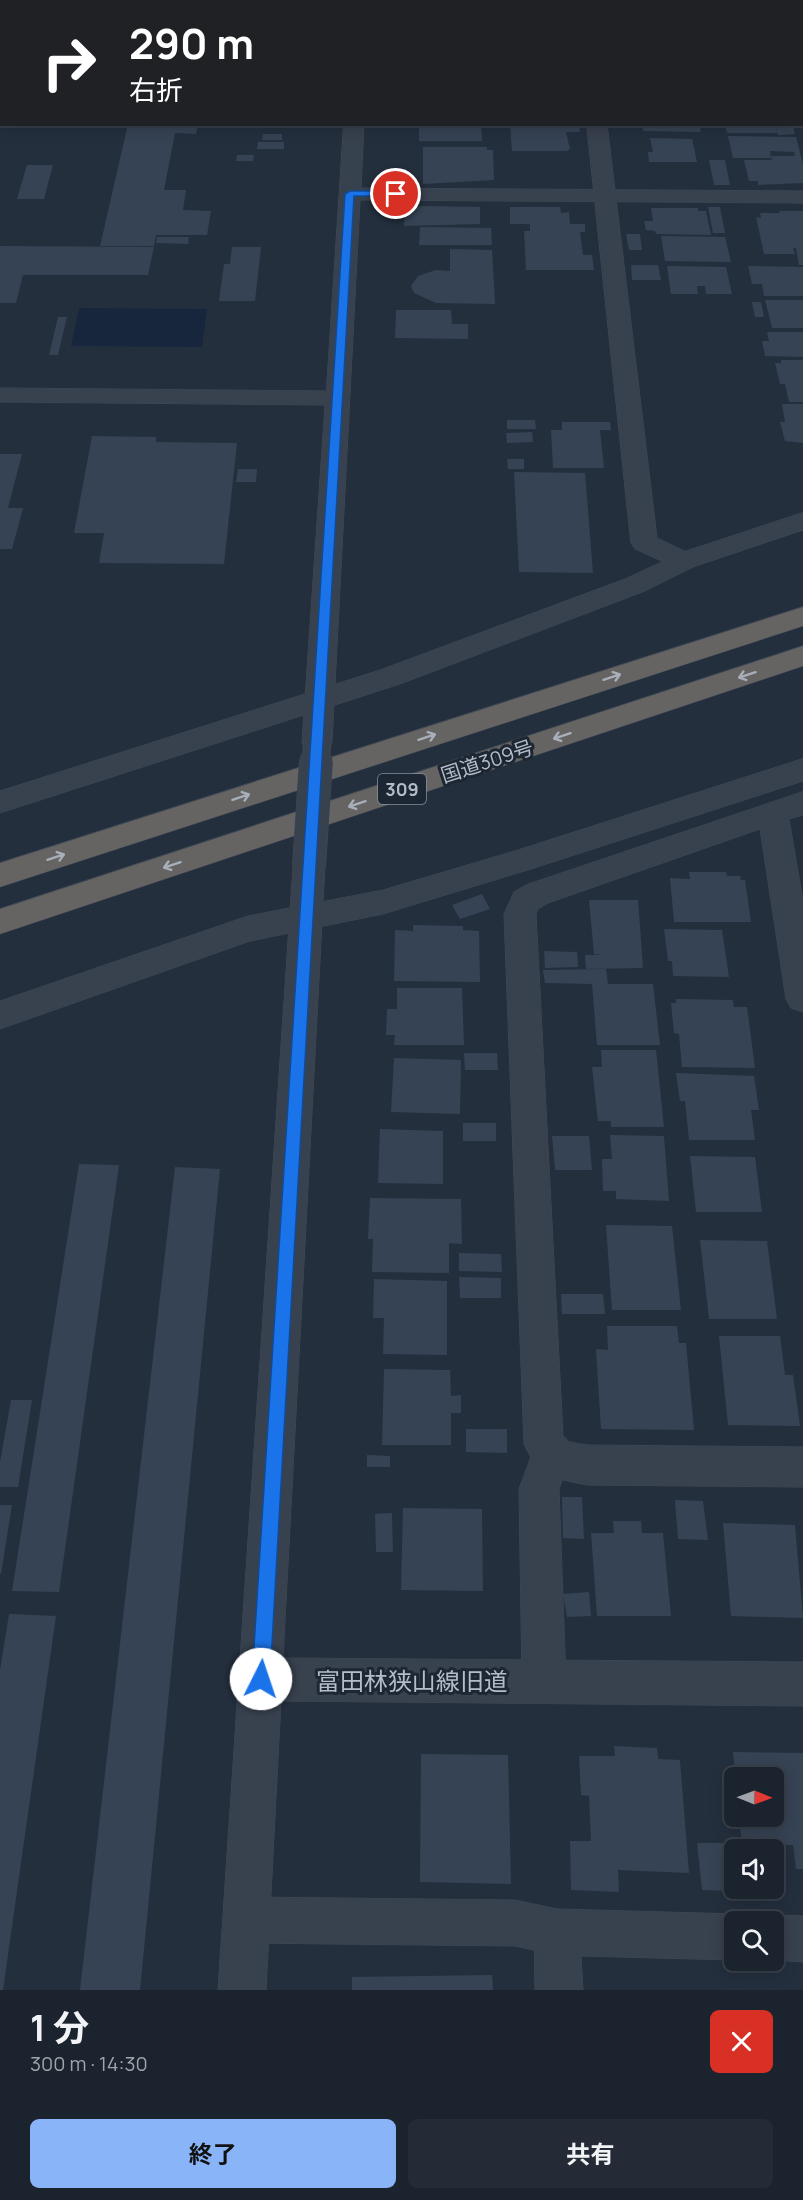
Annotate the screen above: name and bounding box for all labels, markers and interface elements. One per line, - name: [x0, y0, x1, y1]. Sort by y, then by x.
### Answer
- text: 290 m: [129, 14, 254, 72]
- icon: right: [30, 24, 108, 102]
- text: 右折: [129, 71, 183, 108]
- pin: [370, 168, 421, 219]
- icon: arrive: [379, 177, 412, 210]
- one-way arrow: [738, 670, 757, 681]
- one-way arrow: [602, 671, 621, 682]
- one-way arrow: [417, 731, 436, 742]
- one-way arrow: [553, 731, 572, 742]
- street label: 国道309号: [437, 733, 537, 789]
- road number: 309: [378, 774, 426, 804]
- one-way arrow: [231, 791, 250, 802]
- one-way arrow: [348, 799, 367, 810]
- one-way arrow: [46, 851, 65, 862]
- one-way arrow: [163, 860, 182, 871]
- position arrow: [229, 1647, 293, 1711]
- street label: 富田林狭山線旧道: [316, 1664, 508, 1697]
- north arrow: [724, 1767, 784, 1827]
- map controls: [724, 1767, 784, 1971]
- button: sound: [724, 1839, 784, 1899]
- button: search: [724, 1911, 784, 1971]
- text: 1 分: [30, 2003, 89, 2052]
- button: close: [710, 2010, 773, 2073]
- text: 300 m · 14:30: [30, 2050, 148, 2077]
- button: 終了: [30, 2119, 396, 2188]
- button: 共有: [408, 2119, 773, 2188]

